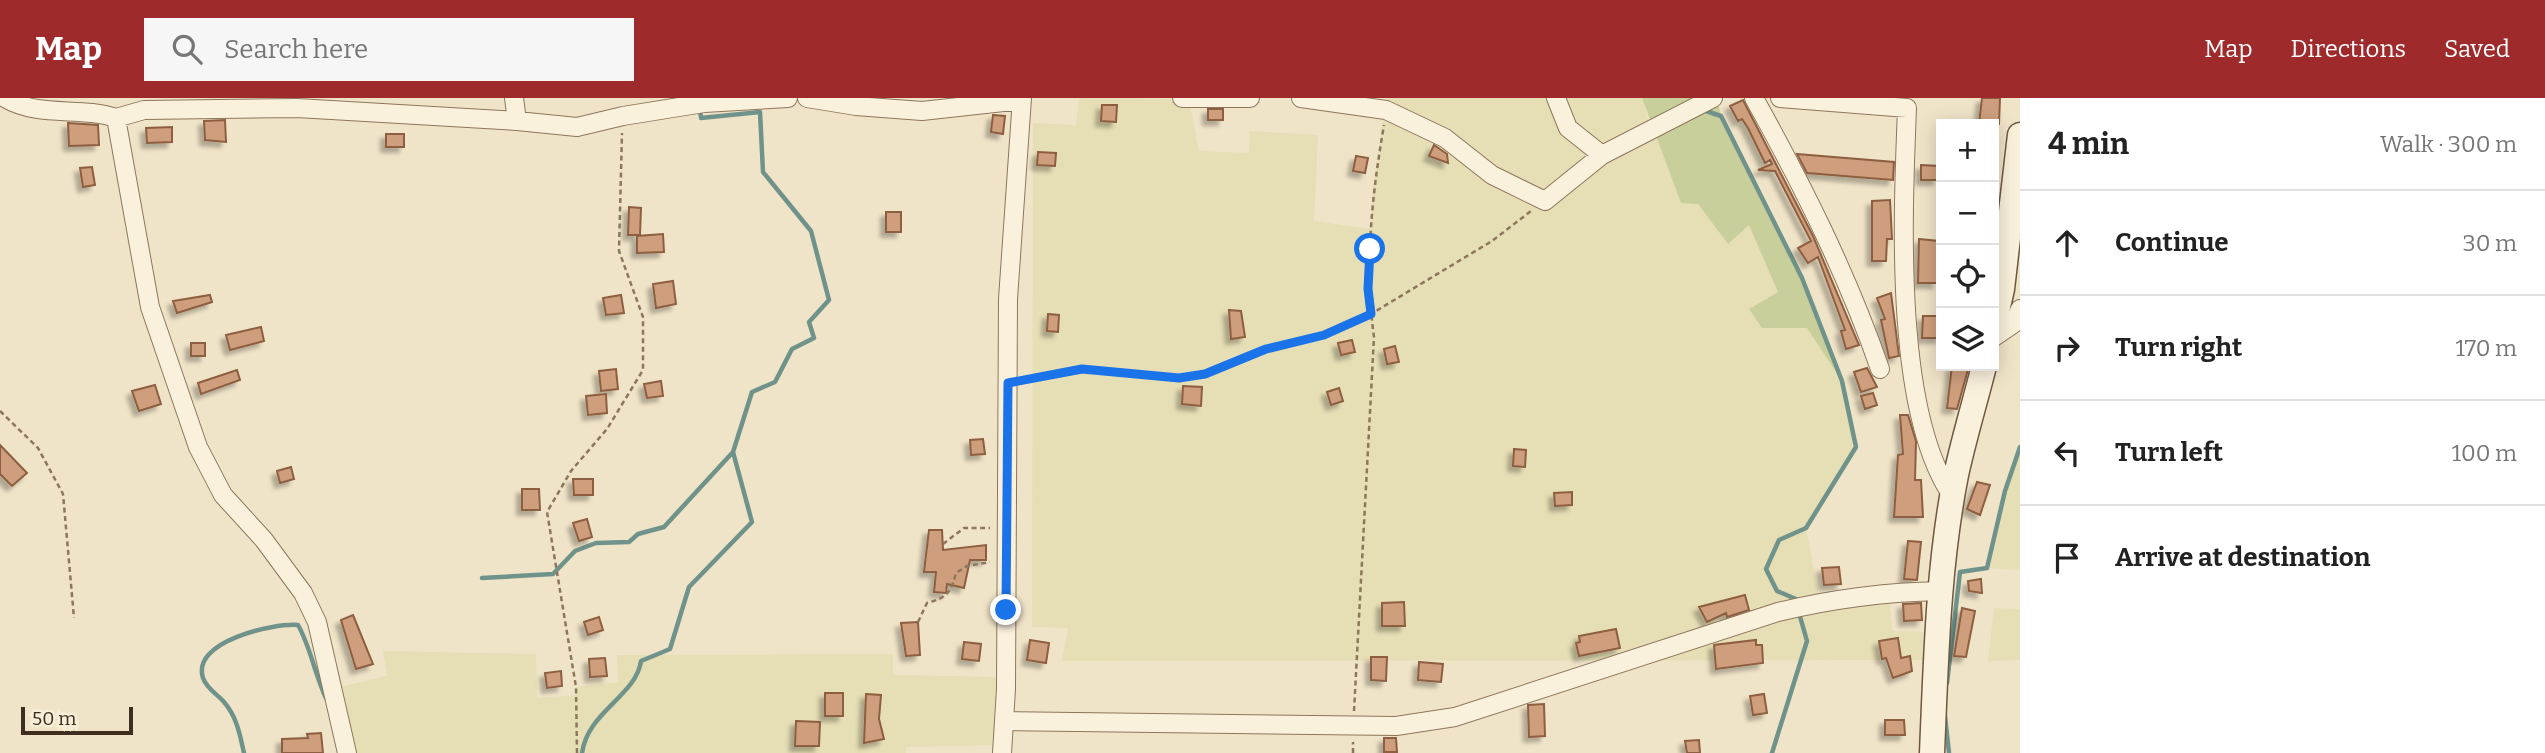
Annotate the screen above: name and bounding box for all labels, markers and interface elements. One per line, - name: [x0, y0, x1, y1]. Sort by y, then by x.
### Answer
- search box: [144, 18, 634, 81]
- text: Map: [35, 29, 102, 69]
- icon: search: [168, 30, 206, 68]
- text: Search here: [224, 34, 368, 65]
- text: Map: [2204, 35, 2253, 63]
- text: Directions: [2291, 35, 2406, 63]
- text: Saved: [2444, 35, 2510, 63]
- map controls: [1936, 119, 1999, 371]
- button: +: [1936, 119, 1999, 182]
- text: 4 min: [2048, 126, 2129, 162]
- text: Walk · 300 m: [2380, 130, 2517, 158]
- button: −: [1936, 182, 1999, 245]
- icon: ahead: [2048, 224, 2086, 262]
- text: Continue: [2115, 227, 2229, 258]
- text: 30 m: [2463, 229, 2517, 257]
- route start: [1354, 233, 1385, 264]
- button: locate: [1936, 245, 1999, 308]
- button: layers: [1936, 308, 1999, 371]
- icon: right: [2048, 329, 2086, 367]
- text: Turn right: [2115, 332, 2242, 363]
- text: 170 m: [2455, 334, 2517, 362]
- icon: left: [2048, 434, 2086, 472]
- text: Turn left: [2115, 437, 2223, 468]
- text: 100 m: [2452, 439, 2517, 467]
- icon: arrive: [2048, 539, 2086, 577]
- text: Arrive at destination: [2115, 542, 2370, 573]
- route end: [990, 594, 1021, 625]
- scale bar: [21, 704, 133, 736]
- text: 50 m: [32, 707, 76, 730]

